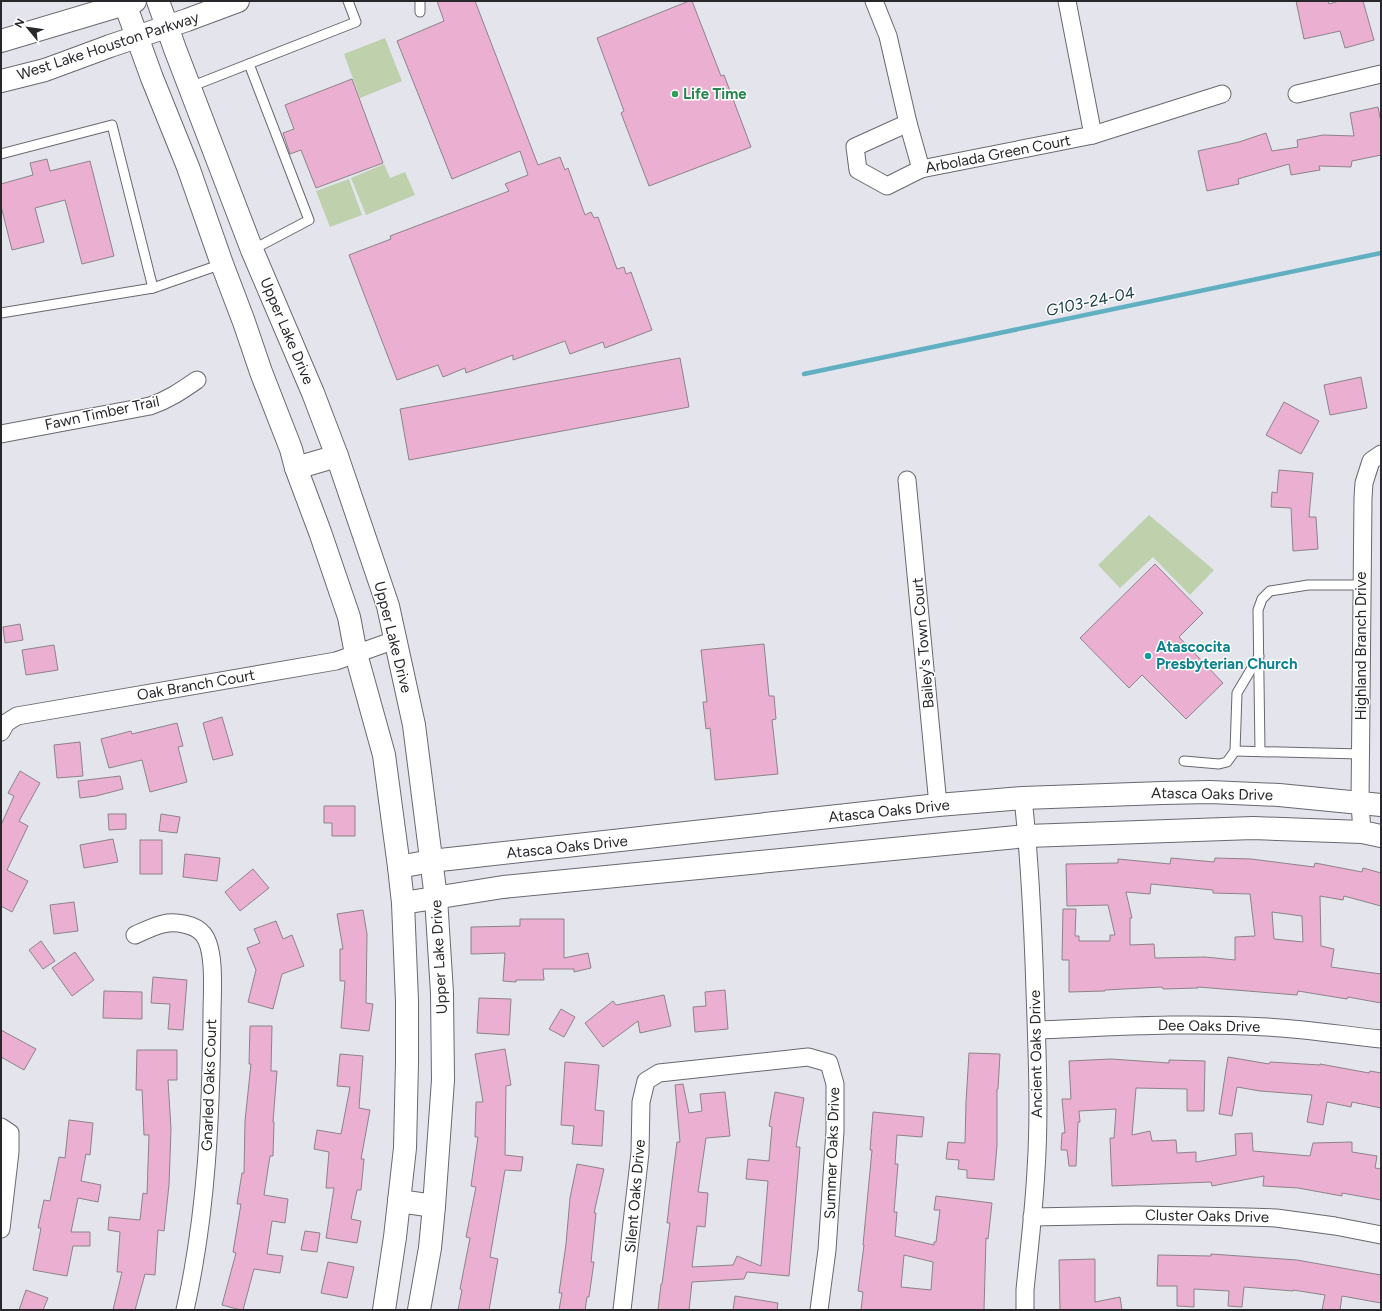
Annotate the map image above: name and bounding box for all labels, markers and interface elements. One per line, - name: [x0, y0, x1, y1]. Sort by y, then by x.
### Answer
- north arrow: [8, 8, 48, 48]
- street label: West Lake Houston Parkway: [15, 8, 201, 84]
- text: N: [12, 17, 27, 30]
- place label: Life Time: [683, 85, 747, 103]
- marker: Life Time: [670, 89, 680, 99]
- street label: Arbolada Green Court: [924, 131, 1072, 177]
- street label: Upper Lake Drive: [256, 275, 318, 387]
- water label: G103-24-04: [1044, 283, 1136, 320]
- street label: Fawn Timber Trail: [43, 392, 161, 434]
- street label: Highland Branch Drive: [1352, 572, 1370, 720]
- street label: Bailey's Town Court: [908, 576, 938, 709]
- street label: Upper Lake Drive: [370, 579, 416, 695]
- place label: Atascocita Presbyterian Church: [1156, 638, 1298, 673]
- marker: Atascocita Presbyterian Church: [1143, 651, 1153, 661]
- street label: Oak Branch Court: [136, 666, 257, 704]
- street label: Atasca Oaks Drive: [1151, 784, 1273, 804]
- street label: Atasca Oaks Drive: [827, 796, 951, 826]
- street label: Atasca Oaks Drive: [505, 832, 629, 862]
- street label: Upper Lake Drive: [427, 899, 451, 1015]
- street label: Ancient Oaks Drive: [1026, 990, 1046, 1118]
- street label: Dee Oaks Drive: [1158, 1016, 1260, 1036]
- street label: Gnarled Oaks Court: [198, 1018, 220, 1151]
- street label: Summer Oaks Drive: [821, 1087, 843, 1219]
- street label: Silent Oaks Drive: [621, 1138, 649, 1254]
- street label: Cluster Oaks Drive: [1145, 1206, 1269, 1226]

